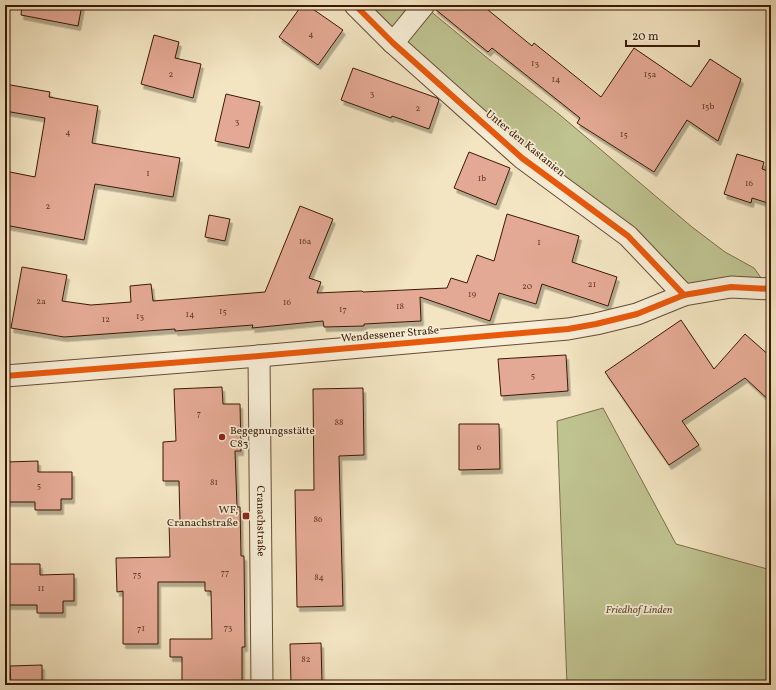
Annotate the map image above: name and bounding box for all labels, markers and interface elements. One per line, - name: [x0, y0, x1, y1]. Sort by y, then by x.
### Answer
- scale bar: [626, 22, 699, 48]
- house number: 4: [308, 28, 314, 41]
- text: 20 m: [632, 29, 659, 45]
- house number: 13: [531, 57, 539, 70]
- house number: 2: [169, 68, 174, 81]
- house number: 15a: [644, 68, 657, 81]
- house number: 14: [552, 73, 560, 86]
- house number: 3: [370, 87, 375, 100]
- house number: 15b: [702, 100, 714, 113]
- house number: 2: [416, 102, 421, 115]
- street label: Unter den Kastanien: [482, 107, 568, 181]
- house number: 3: [235, 115, 240, 128]
- house number: 4: [65, 126, 71, 139]
- house number: 15: [620, 128, 628, 141]
- house number: 1: [146, 167, 150, 180]
- house number: 1b: [478, 172, 486, 185]
- house number: 16: [745, 177, 753, 190]
- house number: 2: [46, 200, 51, 213]
- house number: 16a: [299, 235, 312, 248]
- house number: 1: [537, 236, 541, 249]
- house number: 21: [588, 278, 596, 291]
- house number: 20: [522, 280, 533, 293]
- house number: 19: [468, 288, 476, 301]
- house number: 2a: [36, 295, 46, 308]
- house number: 16: [283, 296, 291, 309]
- house number: 18: [396, 300, 404, 313]
- house number: 17: [339, 303, 347, 316]
- house number: 15: [219, 305, 227, 318]
- house number: 14: [186, 308, 194, 321]
- house number: 13: [136, 310, 144, 323]
- house number: 12: [102, 313, 110, 326]
- street label: Wendessener Straße: [340, 323, 440, 347]
- house number: 5: [531, 369, 535, 382]
- house number: 7: [197, 407, 201, 420]
- house number: 88: [334, 416, 344, 429]
- place label: Begegnungsstätte C83: [230, 424, 315, 452]
- marker: Begegnungsstätte C83: [217, 432, 227, 442]
- house number: 6: [477, 441, 482, 454]
- house number: 81: [210, 476, 218, 489]
- house number: 5: [37, 479, 41, 492]
- street label: Cranachstraße: [253, 485, 268, 557]
- place label: WF, Cranachstraße: [167, 503, 238, 531]
- marker: WF, Cranachstraße: [241, 511, 251, 521]
- house number: 86: [313, 513, 323, 526]
- house number: 77: [221, 566, 229, 579]
- house number: 75: [133, 568, 141, 581]
- house number: 84: [314, 571, 324, 584]
- house number: 11: [38, 582, 44, 595]
- park label: Friedhof Linden: [606, 603, 673, 618]
- house number: 73: [224, 621, 233, 634]
- house number: 71: [137, 622, 145, 635]
- house number: 82: [301, 653, 311, 666]

